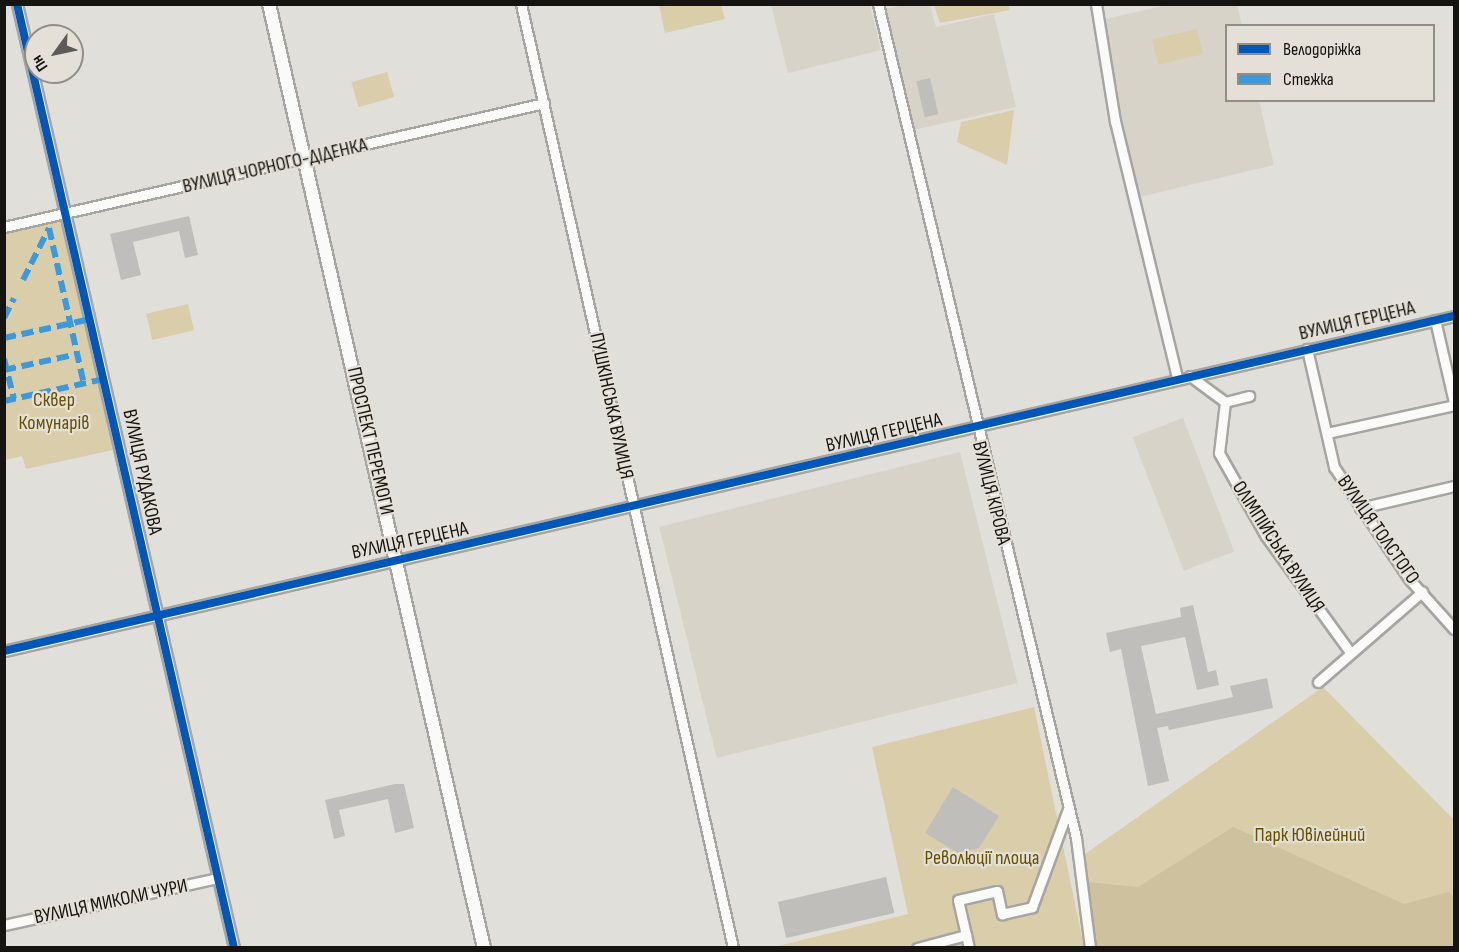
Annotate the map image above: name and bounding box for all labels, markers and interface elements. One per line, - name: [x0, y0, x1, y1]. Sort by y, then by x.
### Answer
- north arrow: [24, 24, 84, 84]
- legend: [1225, 24, 1435, 102]
- text: Велодоріжка: [1283, 39, 1361, 60]
- text: Пн: [28, 51, 52, 75]
- text: Стежка: [1283, 69, 1334, 90]
- street label: ВУЛИЦЯ ЧОРНОГО-ДІДЕНКА: [180, 133, 370, 199]
- street label: ВУЛИЦЯ ГЕРЦЕНА: [1297, 296, 1417, 346]
- street label: ПУШКІНСЬКА ВУЛИЦЯ: [584, 331, 638, 481]
- street label: ПРОСПЕКТ ПЕРЕМОГИ: [341, 365, 399, 517]
- park label: Сквер Комунарів: [19, 388, 89, 435]
- street label: ВУЛИЦЯ РУДАКОВА: [117, 407, 167, 537]
- street label: ВУЛИЦЯ ГЕРЦЕНА: [824, 408, 944, 458]
- street label: ВУЛИЦЯ КІРОВА: [967, 439, 1015, 547]
- street label: ВУЛИЦЯ ТОЛСТОГО: [1332, 471, 1424, 589]
- street label: ОЛІМПІЙСЬКА ВУЛИЦЯ: [1227, 477, 1329, 617]
- street label: ВУЛИЦЯ ГЕРЦЕНА: [350, 517, 470, 565]
- park label: Парк Ювілейний: [1255, 823, 1365, 847]
- park label: Революції площа: [925, 846, 1039, 870]
- street label: ВУЛИЦЯ МИКОЛИ ЧУРИ: [32, 874, 190, 930]

